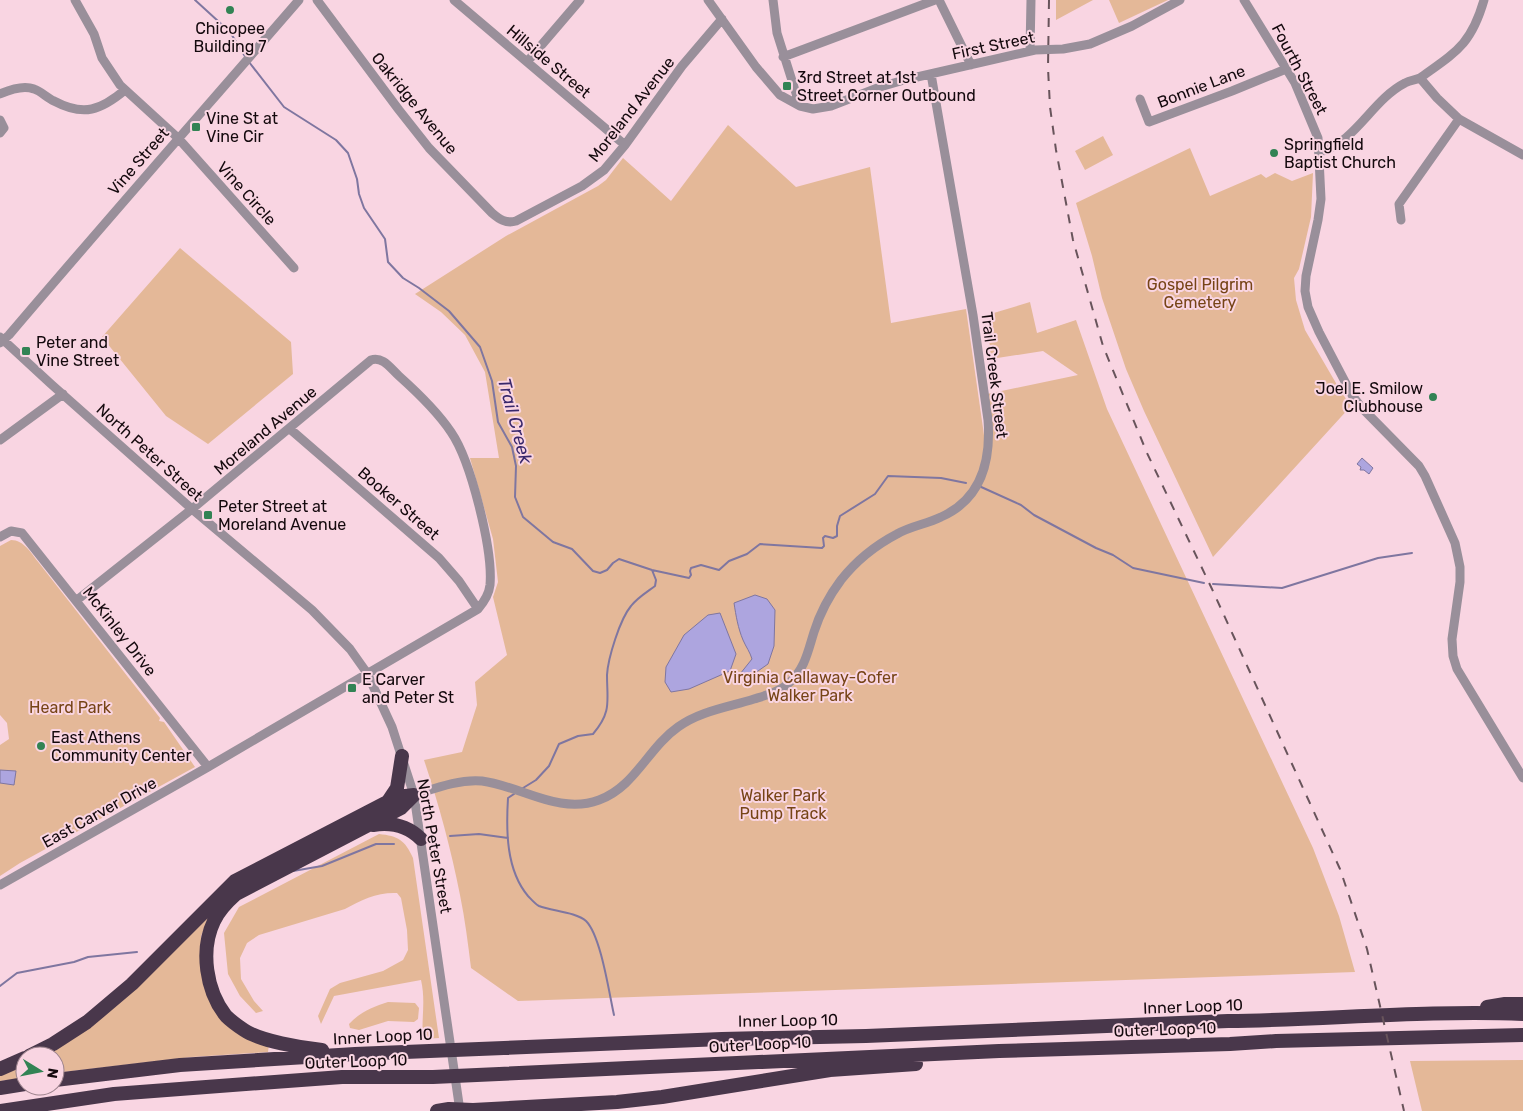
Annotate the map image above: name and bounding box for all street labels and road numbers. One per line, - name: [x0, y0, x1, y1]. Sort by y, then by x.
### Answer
- street label: Hillside Street: [503, 21, 595, 102]
- street label: Fourth Street: [1268, 21, 1331, 118]
- street label: First Street: [950, 27, 1036, 64]
- street label: Oakridge Avenue: [368, 49, 461, 158]
- street label: Moreland Avenue: [584, 53, 678, 166]
- street label: Bonnie Lane: [1155, 61, 1248, 112]
- street label: Vine Street: [104, 124, 173, 199]
- street label: Vine Circle: [213, 158, 280, 229]
- street label: Trail Creek Street: [977, 311, 1012, 439]
- street label: Moreland Avenue: [210, 382, 321, 479]
- street label: North Peter Street: [93, 400, 207, 505]
- street label: Booker Street: [354, 463, 443, 544]
- street label: McKinley Drive: [79, 583, 160, 680]
- street label: East Carver Drive: [39, 773, 160, 852]
- street label: North Peter Street: [413, 777, 456, 915]
- street label: Inner Loop 10: [1143, 995, 1243, 1018]
- street label: Inner Loop 10: [738, 1010, 838, 1031]
- street label: Outer Loop 10: [1113, 1018, 1217, 1041]
- street label: Inner Loop 10: [333, 1024, 433, 1049]
- street label: Outer Loop 10: [708, 1032, 812, 1057]
- street label: Outer Loop 10: [304, 1050, 408, 1073]

